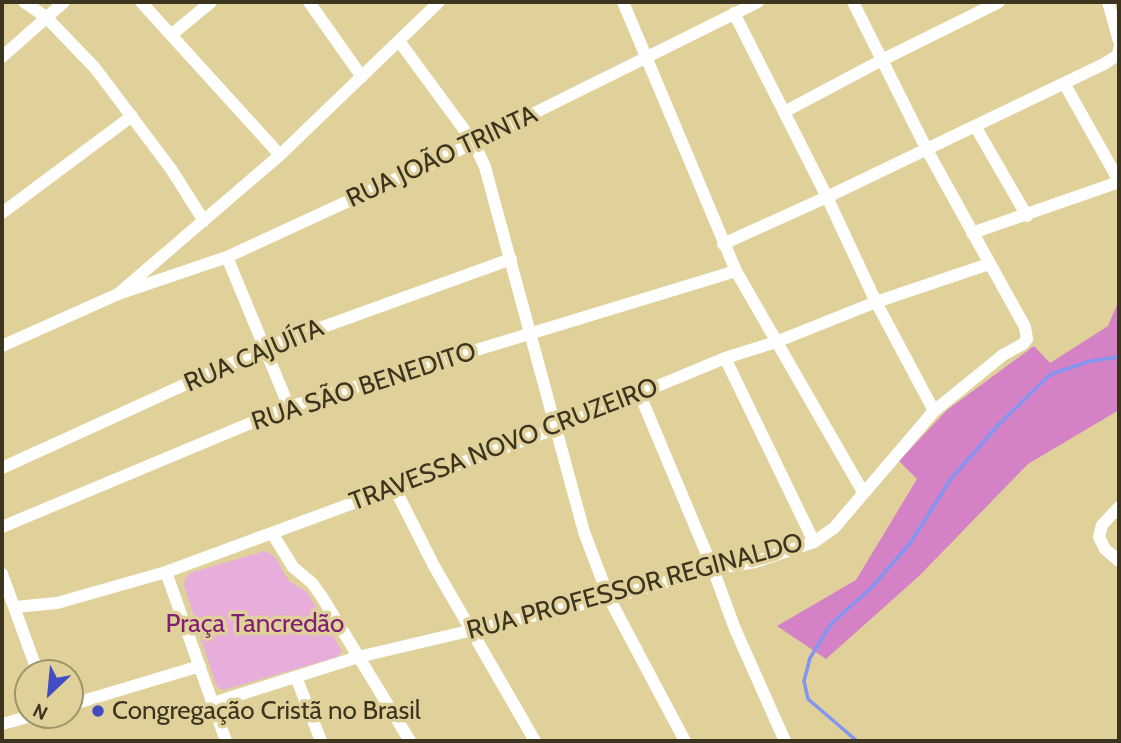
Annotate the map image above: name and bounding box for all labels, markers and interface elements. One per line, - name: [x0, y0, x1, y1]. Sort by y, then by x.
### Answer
- street label: RUA JOÃO TRINTA: [342, 99, 542, 215]
- street label: RUA CAJUÍTA: [180, 313, 328, 399]
- street label: RUA SÃO BENEDITO: [248, 336, 480, 438]
- street label: TRAVESSA NOVO CRUZEIRO: [345, 372, 663, 518]
- street label: RUA PROFESSOR REGINALDO: [464, 527, 806, 647]
- park label: Praça Tancredão: [166, 608, 344, 640]
- north arrow: [14, 659, 84, 729]
- place label: Congregação Cristã no Brasil: [112, 695, 421, 727]
- text: N: [29, 698, 52, 725]
- marker: Congregação Cristã no Brasil: [90, 703, 106, 719]

